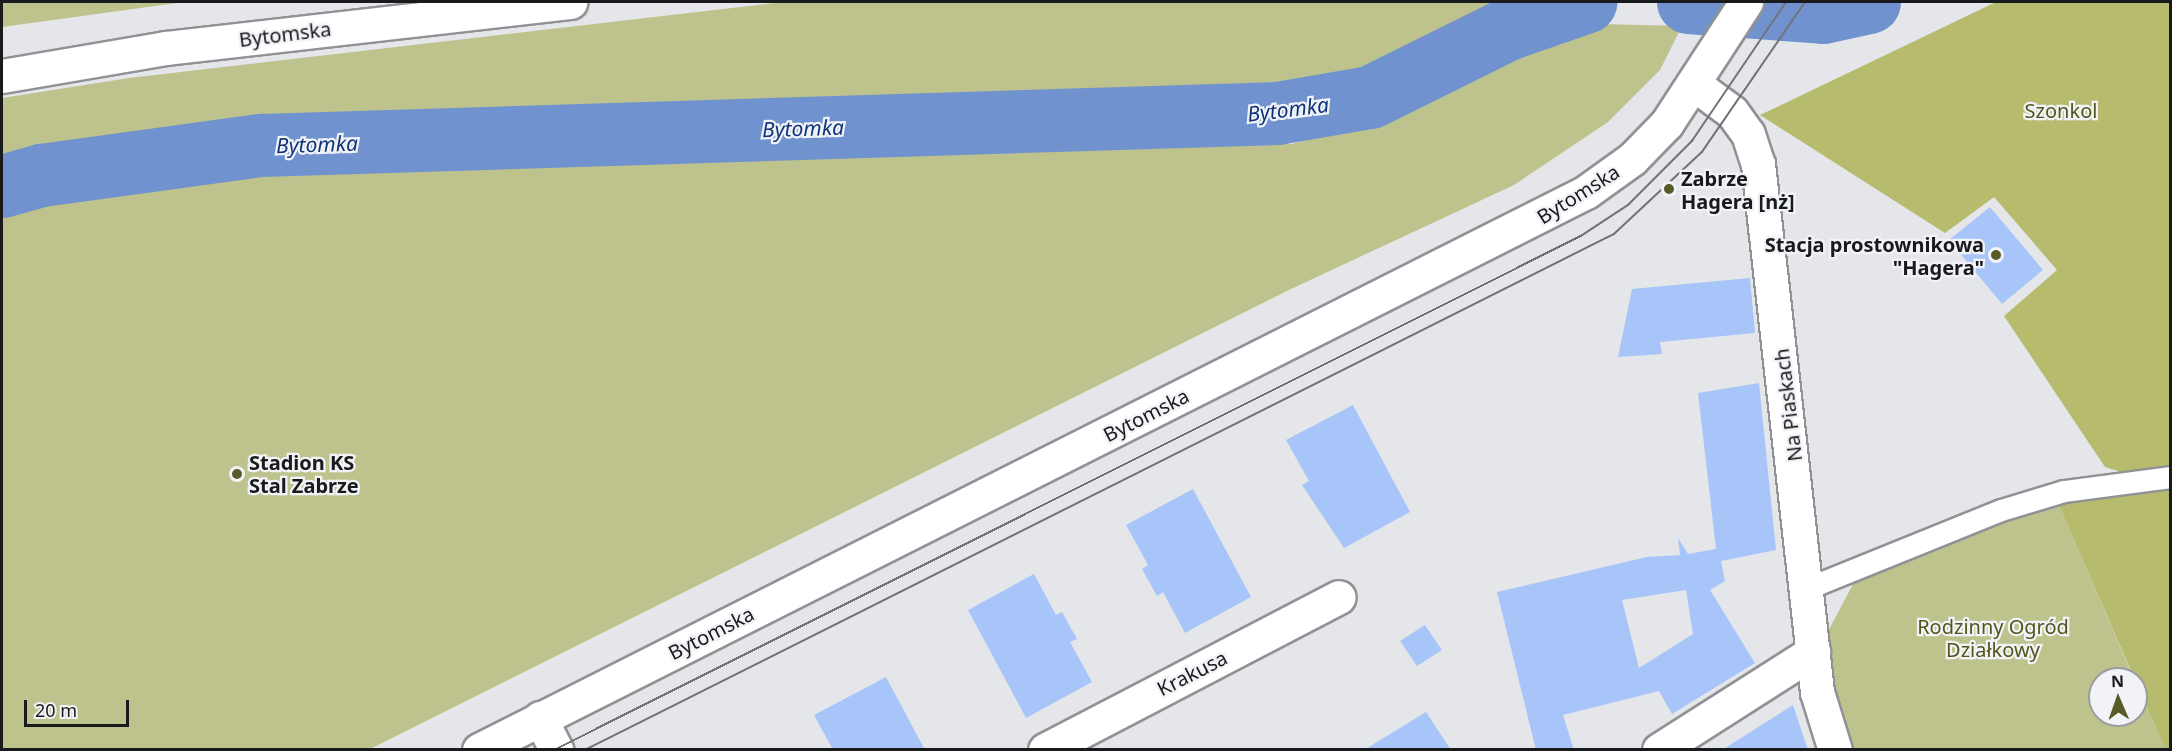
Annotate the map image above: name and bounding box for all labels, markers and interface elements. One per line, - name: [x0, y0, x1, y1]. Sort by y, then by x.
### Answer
- street label: Bytomska: [238, 16, 332, 52]
- water label: Bytomka: [1246, 92, 1330, 126]
- park label: Szonkol: [2025, 98, 2097, 122]
- water label: Bytomka: [762, 114, 844, 142]
- water label: Bytomka: [276, 130, 358, 158]
- street label: Bytomska: [1532, 159, 1624, 229]
- place label: Zabrze Hagera [nż]: [1681, 166, 1795, 213]
- marker: Zabrze Hagera [nż]: [1662, 182, 1676, 196]
- place label: Stacja prostownikowa "Hagera": [1765, 232, 1984, 279]
- marker: Stacja prostownikowa "Hagera": [1989, 248, 2003, 262]
- street label: Na Piaskach: [1769, 347, 1807, 463]
- street label: Bytomska: [1099, 383, 1193, 447]
- place label: Stadion KS Stal Zabrze: [249, 450, 359, 497]
- marker: Stadion KS Stal Zabrze: [230, 467, 244, 481]
- street label: Bytomska: [664, 601, 758, 665]
- park label: Rodzinny Ogród Działkowy: [1917, 614, 2069, 661]
- street label: Krakusa: [1153, 645, 1231, 701]
- north arrow: [2088, 667, 2148, 727]
- text: N: [2111, 670, 2124, 692]
- scale bar: [27, 688, 132, 726]
- text: 20 m: [35, 698, 77, 722]

